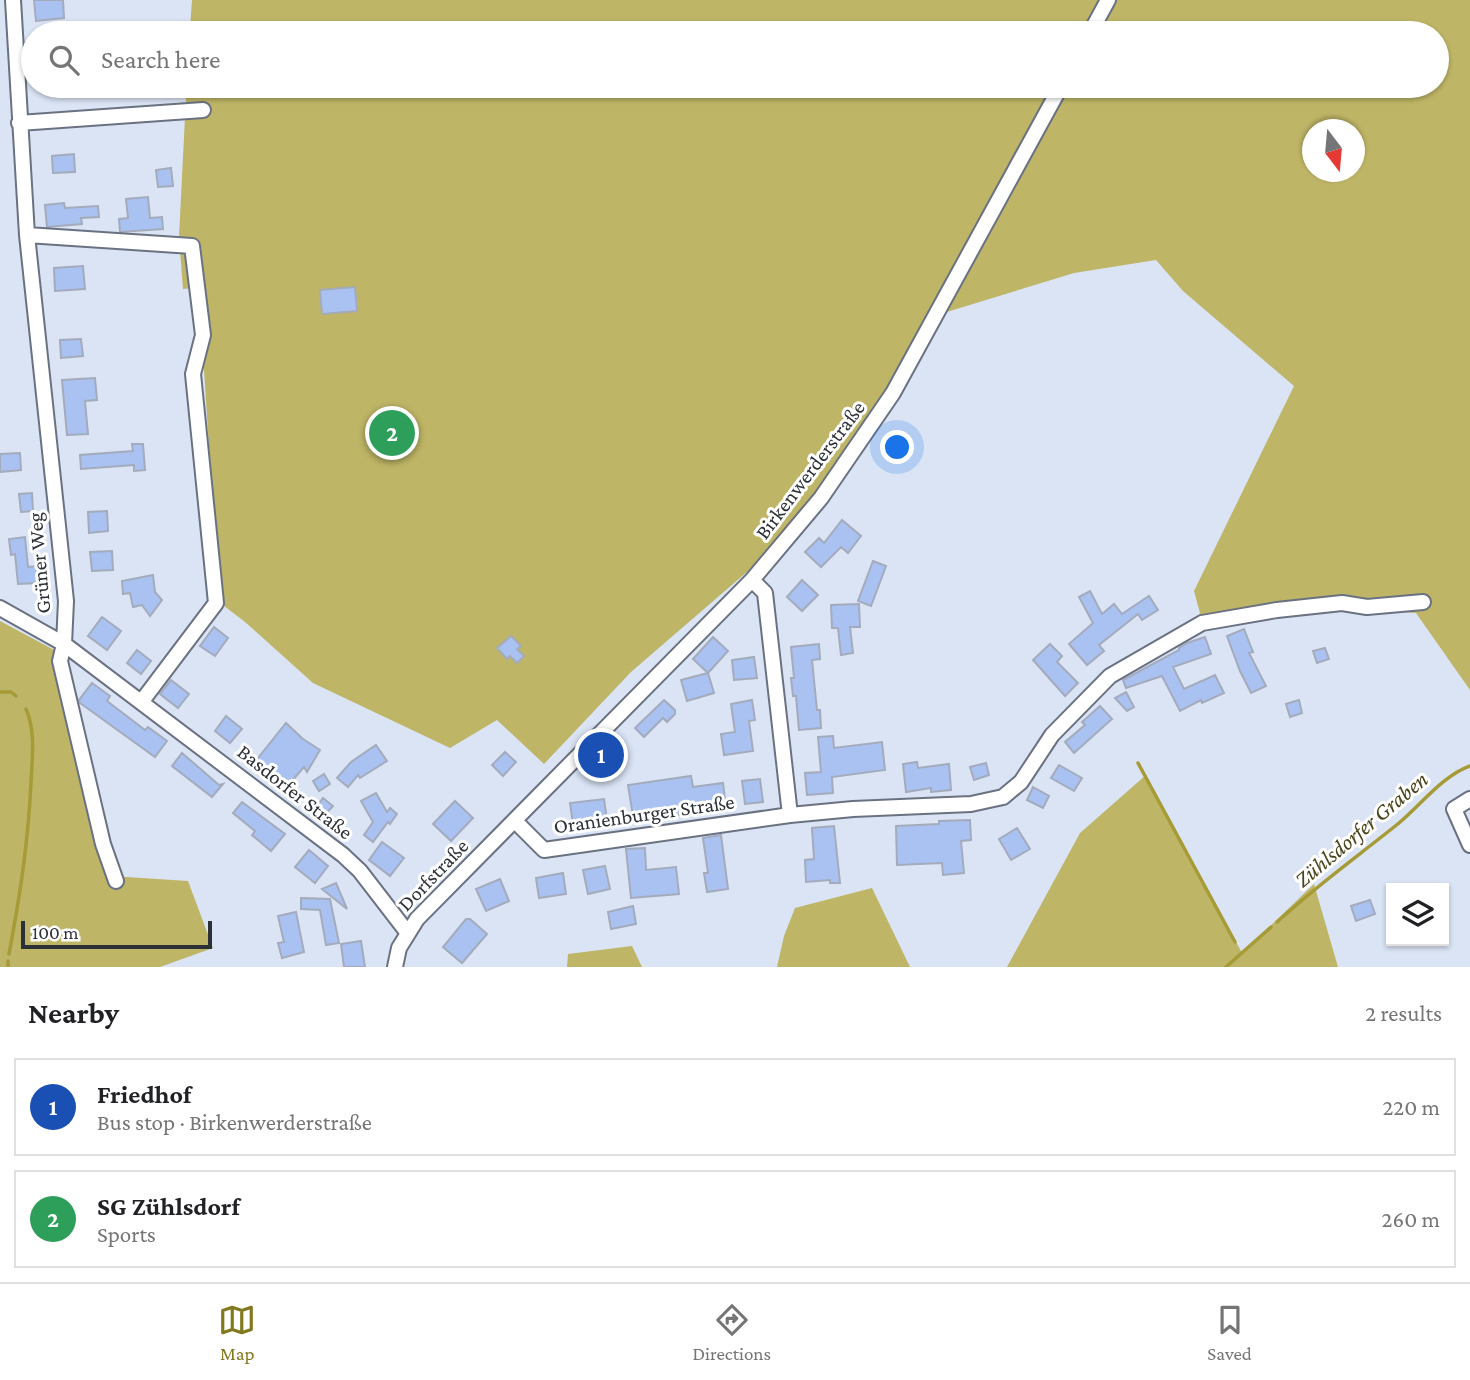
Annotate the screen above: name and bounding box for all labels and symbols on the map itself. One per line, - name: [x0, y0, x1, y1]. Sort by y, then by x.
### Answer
- north arrow: [1302, 119, 1365, 182]
- street label: Birkenwerderstraße: [750, 396, 870, 544]
- pin: 2: [369, 407, 415, 459]
- your location: [880, 430, 914, 464]
- street label: Grüner Weg: [23, 511, 55, 615]
- pin: 1: [578, 729, 624, 781]
- street label: Basdorfer Straße: [233, 740, 357, 844]
- water label: Zühlsdorfer Graben: [1289, 766, 1433, 892]
- street label: Oranienburger Straße: [552, 789, 736, 839]
- street label: Dorfstraße: [393, 834, 473, 916]
- scale bar: [21, 918, 212, 950]

